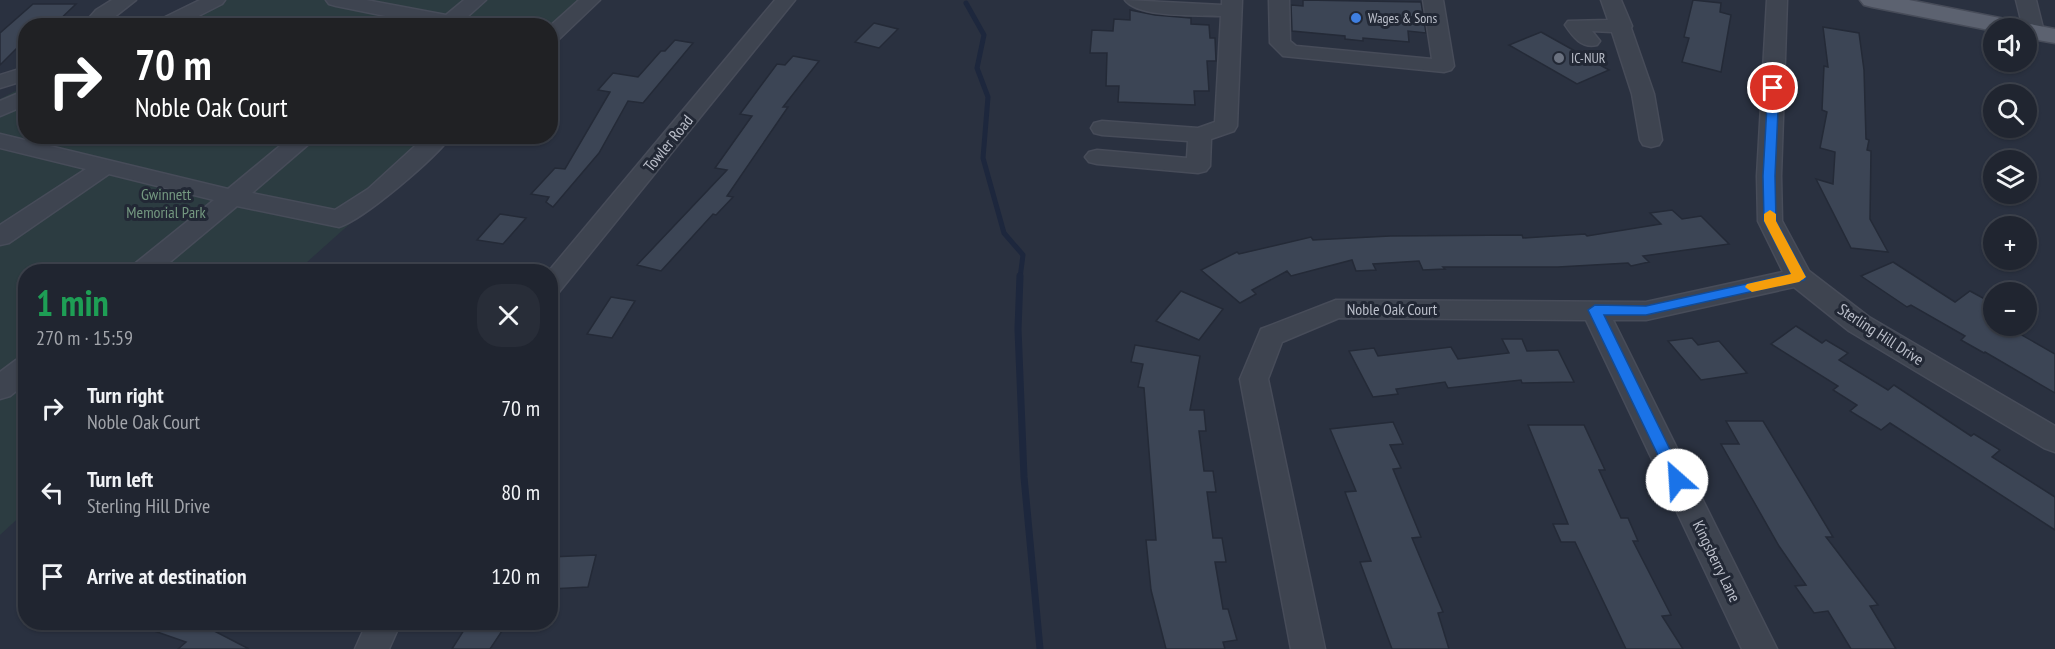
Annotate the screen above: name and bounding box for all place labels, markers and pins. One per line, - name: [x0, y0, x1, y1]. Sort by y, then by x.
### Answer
- place label: Wages & Sons: [1368, 9, 1437, 27]
- marker: Wages & Sons: [1349, 11, 1363, 25]
- place label: IC-NUR: [1571, 49, 1606, 67]
- marker: IC-NUR: [1552, 51, 1566, 65]
- pin: [1747, 62, 1798, 113]

